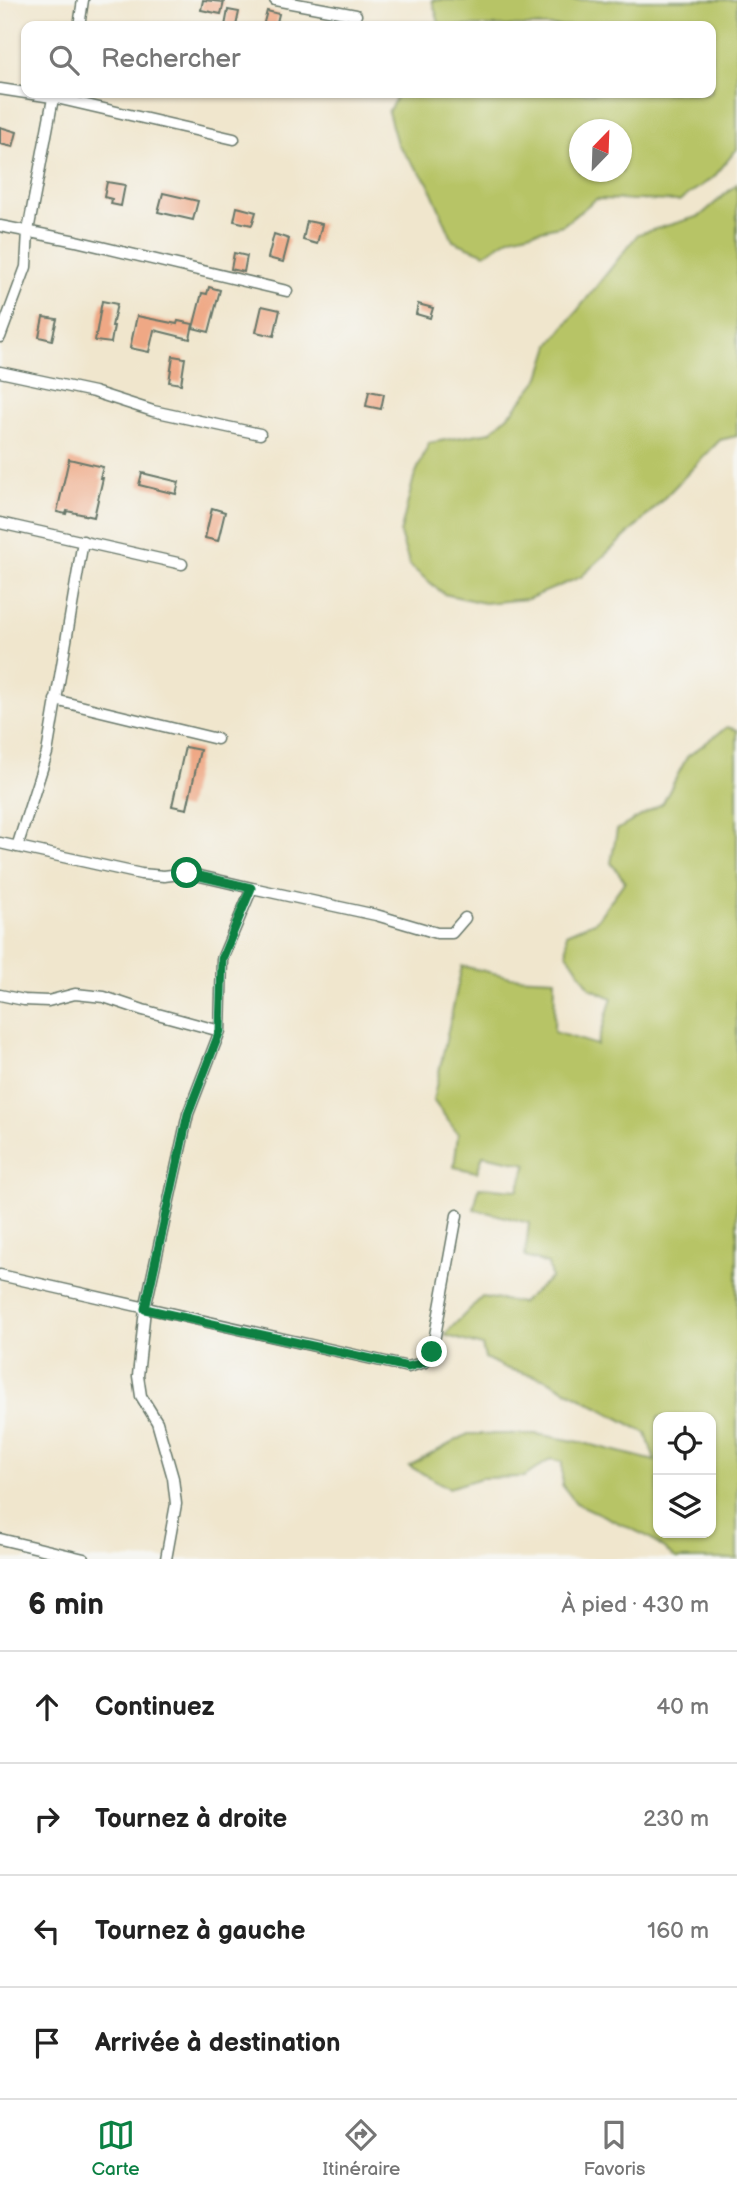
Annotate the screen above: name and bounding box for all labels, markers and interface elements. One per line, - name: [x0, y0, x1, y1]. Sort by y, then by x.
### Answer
- search box: [21, 21, 716, 98]
- icon: search: [45, 41, 83, 79]
- text: Rechercher: [101, 44, 240, 75]
- north arrow: [569, 119, 632, 182]
- route start: [171, 857, 202, 888]
- route end: [416, 1336, 447, 1367]
- map controls: [653, 1412, 716, 1538]
- button: locate: [653, 1412, 716, 1475]
- button: layers: [653, 1475, 716, 1538]
- text: 6 min: [28, 1587, 104, 1623]
- text: À pied · 430 m: [561, 1591, 709, 1619]
- icon: ahead: [28, 1688, 66, 1726]
- text: Continuez: [95, 1692, 215, 1723]
- text: 40 m: [656, 1693, 709, 1721]
- icon: right: [28, 1800, 66, 1838]
- text: Tournez à droite: [95, 1804, 287, 1835]
- text: 230 m: [643, 1805, 709, 1833]
- icon: left: [28, 1912, 66, 1950]
- text: Tournez à gauche: [95, 1916, 306, 1947]
- text: 160 m: [647, 1917, 709, 1945]
- icon: arrive: [28, 2024, 66, 2062]
- text: Arrivée à destination: [95, 2028, 341, 2059]
- tab: Carte: [92, 2116, 139, 2181]
- tab: Itinéraire: [323, 2116, 400, 2181]
- tab: Favoris: [583, 2116, 645, 2181]

